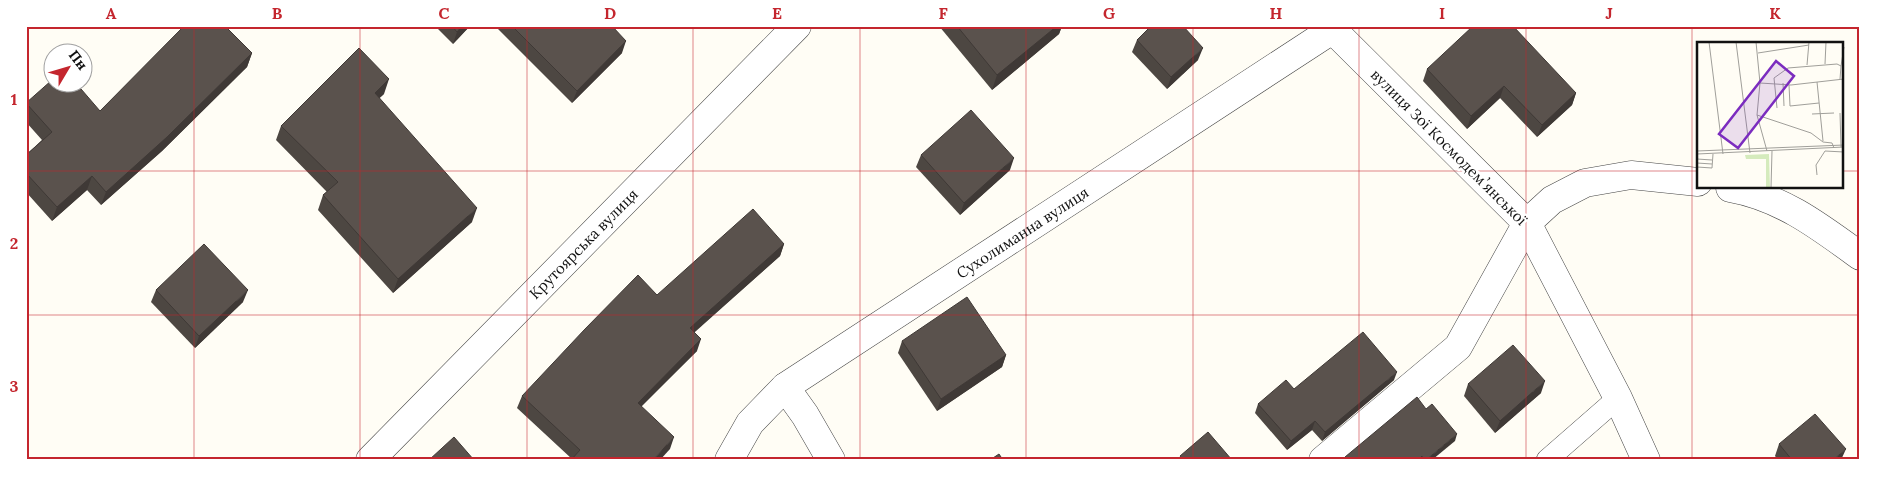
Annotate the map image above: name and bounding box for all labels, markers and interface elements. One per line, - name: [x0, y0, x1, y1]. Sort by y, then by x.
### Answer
- text: A: [106, 3, 117, 23]
- text: B: [272, 3, 283, 23]
- text: C: [438, 3, 450, 23]
- text: D: [604, 3, 616, 23]
- text: E: [772, 3, 782, 23]
- text: F: [938, 3, 948, 23]
- text: G: [1103, 3, 1115, 23]
- text: H: [1270, 3, 1283, 23]
- text: I: [1439, 3, 1445, 23]
- text: J: [1605, 3, 1613, 23]
- text: K: [1769, 3, 1781, 23]
- north arrow: [42, 42, 92, 92]
- inset map: [1697, 42, 1844, 189]
- text: Пн: [65, 46, 92, 74]
- street label: вулиця Зої Космодемʼянської: [1367, 65, 1532, 230]
- text: 1: [11, 89, 17, 109]
- street label: Сухолиманна вулиця: [952, 182, 1092, 282]
- street label: Крутоярська вулиця: [525, 184, 642, 302]
- text: 2: [10, 233, 18, 253]
- text: 3: [10, 376, 19, 396]

